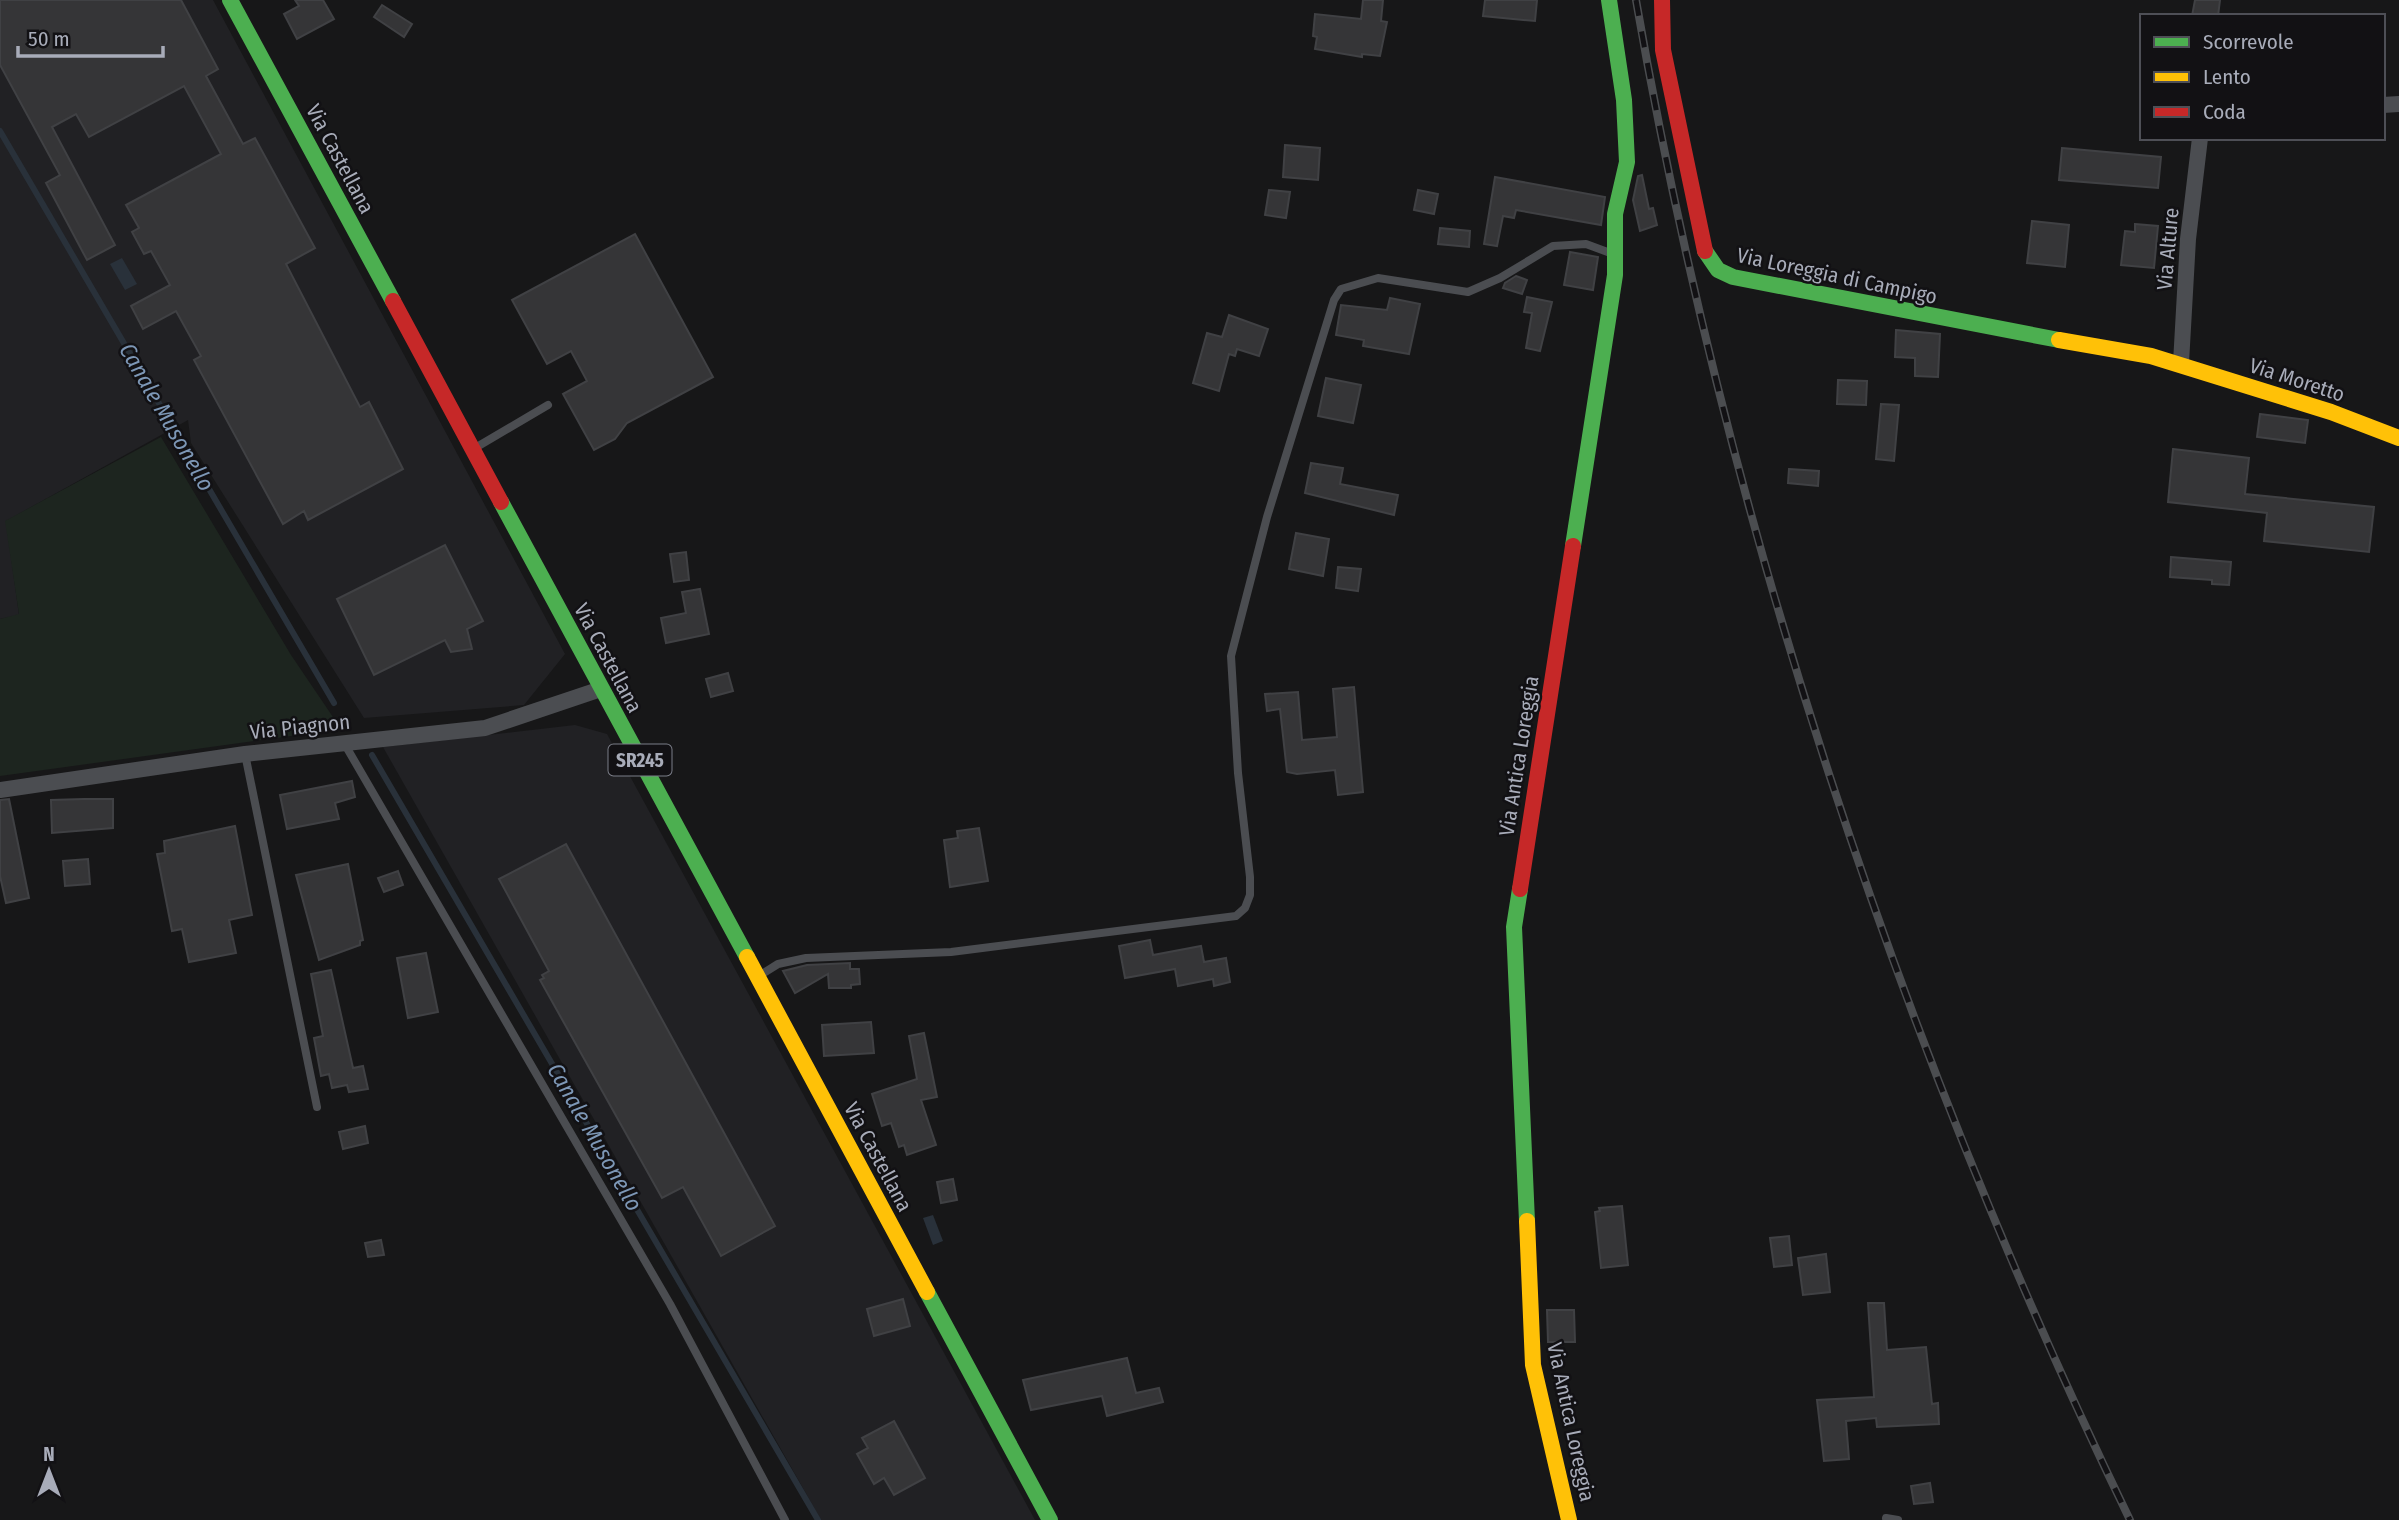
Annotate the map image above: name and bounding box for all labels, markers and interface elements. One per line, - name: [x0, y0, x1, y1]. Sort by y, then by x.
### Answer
- scale bar: [18, 14, 163, 58]
- legend: [2140, 14, 2385, 140]
- text: 50 m: [28, 26, 70, 52]
- text: Scorrevole: [2203, 29, 2294, 55]
- text: Lento: [2203, 64, 2251, 90]
- text: Coda: [2203, 99, 2246, 125]
- street label: Via Castellana: [300, 100, 380, 218]
- street label: Via Alture: [2151, 207, 2185, 291]
- street label: Via Loreggia di Campigo: [1735, 242, 1939, 310]
- water label: Canale Musonello: [113, 338, 221, 496]
- street label: Via Moretto: [2246, 352, 2348, 408]
- street label: Via Castellana: [568, 599, 648, 717]
- street label: Via Antica Loreggia: [1494, 674, 1544, 838]
- street label: Via Piagnon: [249, 709, 351, 745]
- road number: SR245: [608, 744, 672, 776]
- water label: Canale Musonello: [541, 1058, 649, 1216]
- street label: Via Castellana: [838, 1098, 918, 1216]
- street label: Via Antica Loreggia: [1541, 1340, 1601, 1504]
- north arrow: [14, 1436, 84, 1506]
- text: N: [43, 1443, 55, 1466]

